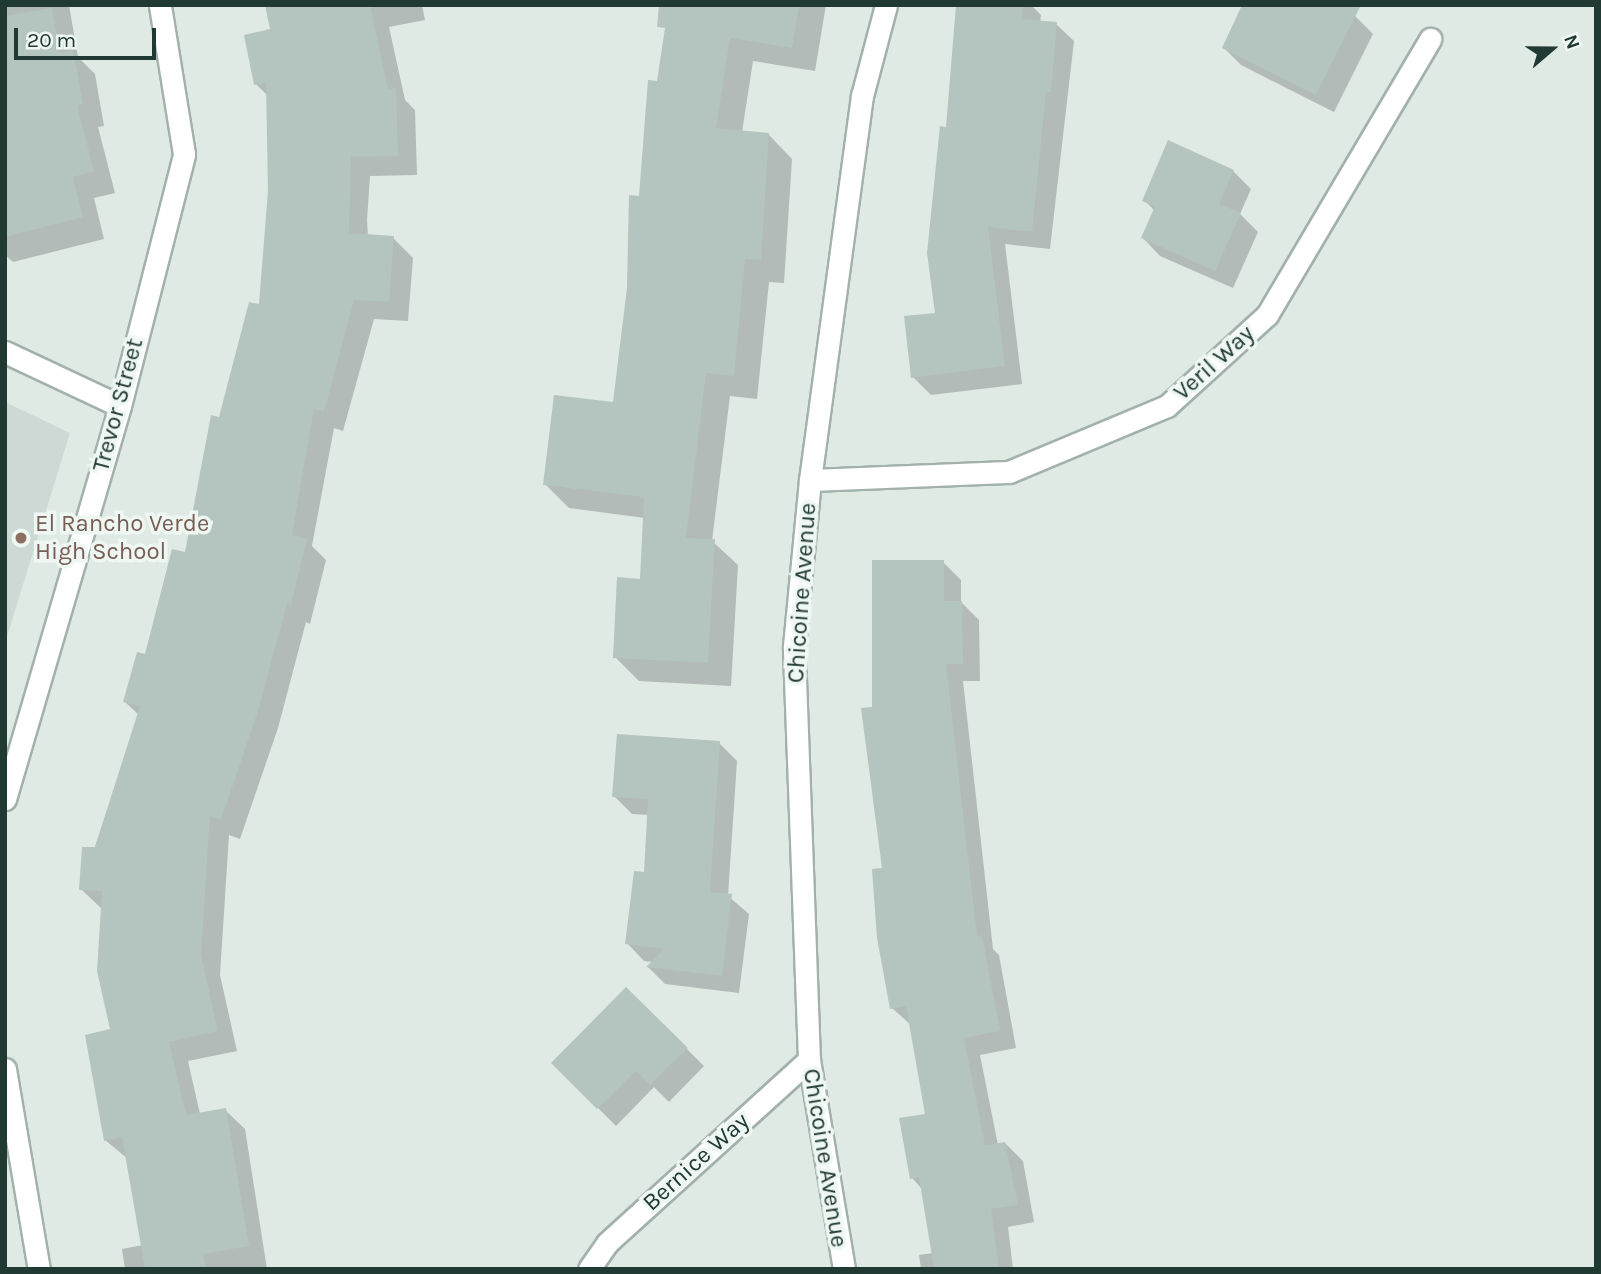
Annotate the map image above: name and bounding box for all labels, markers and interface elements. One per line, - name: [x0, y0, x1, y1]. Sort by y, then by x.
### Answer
- scale bar: [18, 14, 159, 58]
- north arrow: [1517, 14, 1587, 84]
- text: 20 m: [27, 28, 76, 52]
- text: N: [1559, 32, 1584, 52]
- street label: Veril Way: [1168, 319, 1260, 407]
- street label: Trevor Street: [86, 335, 150, 475]
- street label: Chicoine Avenue: [781, 502, 823, 684]
- place label: El Rancho Verde High School: [35, 510, 209, 566]
- marker: El Rancho Verde High School: [13, 530, 29, 546]
- street label: Chicoine Avenue: [797, 1067, 853, 1249]
- street label: Bernice Way: [637, 1107, 755, 1217]

